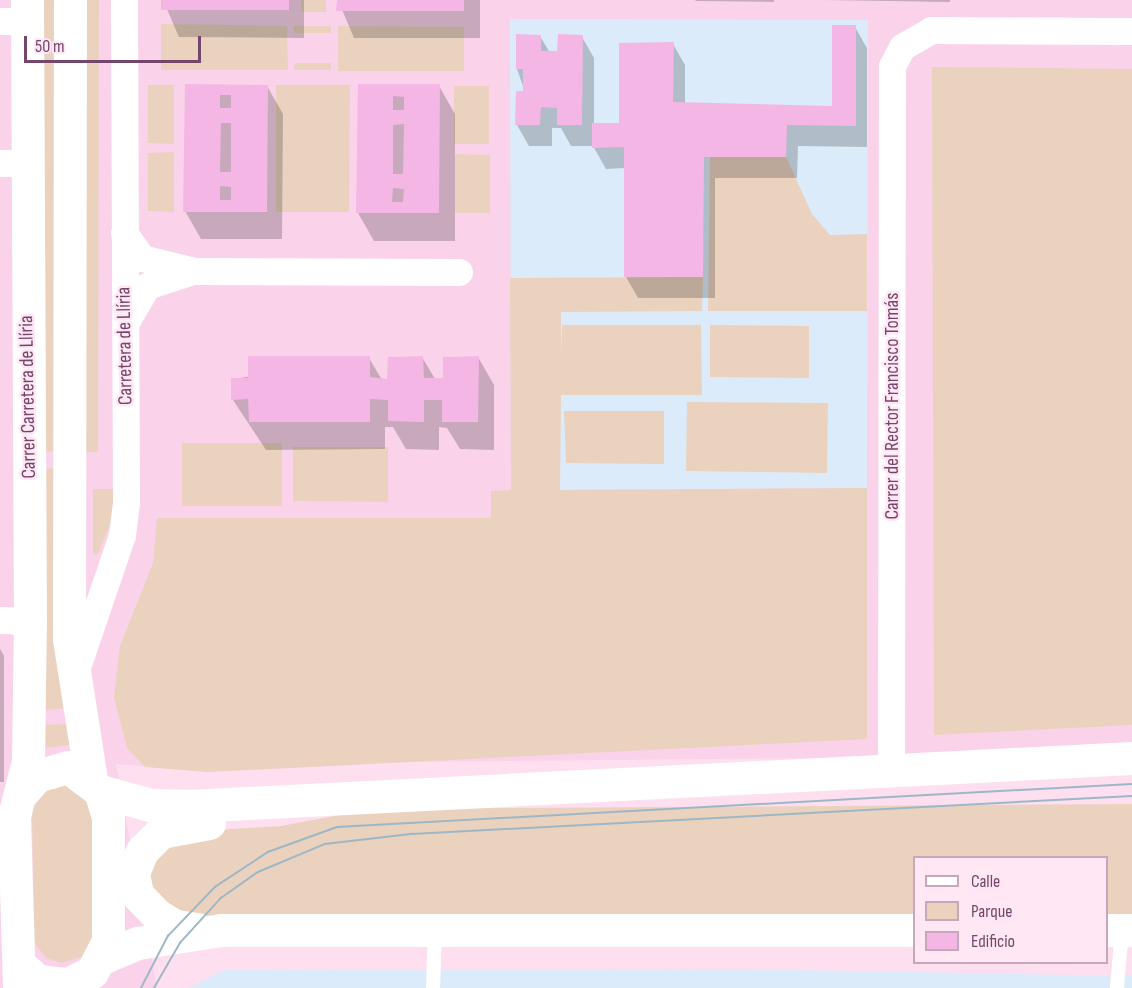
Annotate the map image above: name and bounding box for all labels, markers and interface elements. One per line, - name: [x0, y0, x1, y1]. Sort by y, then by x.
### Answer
- scale bar: [27, 24, 204, 62]
- text: 50 m: [35, 36, 65, 57]
- street label: Carretera de Llíria: [112, 287, 138, 405]
- street label: Carrer del Rector Francisco Tomás: [880, 293, 904, 519]
- street label: Carrer Carretera de Llíria: [15, 315, 41, 479]
- legend: [913, 856, 1108, 964]
- text: Calle: [971, 871, 1000, 892]
- text: Parque: [971, 901, 1012, 922]
- text: Edificio: [971, 931, 1015, 952]

